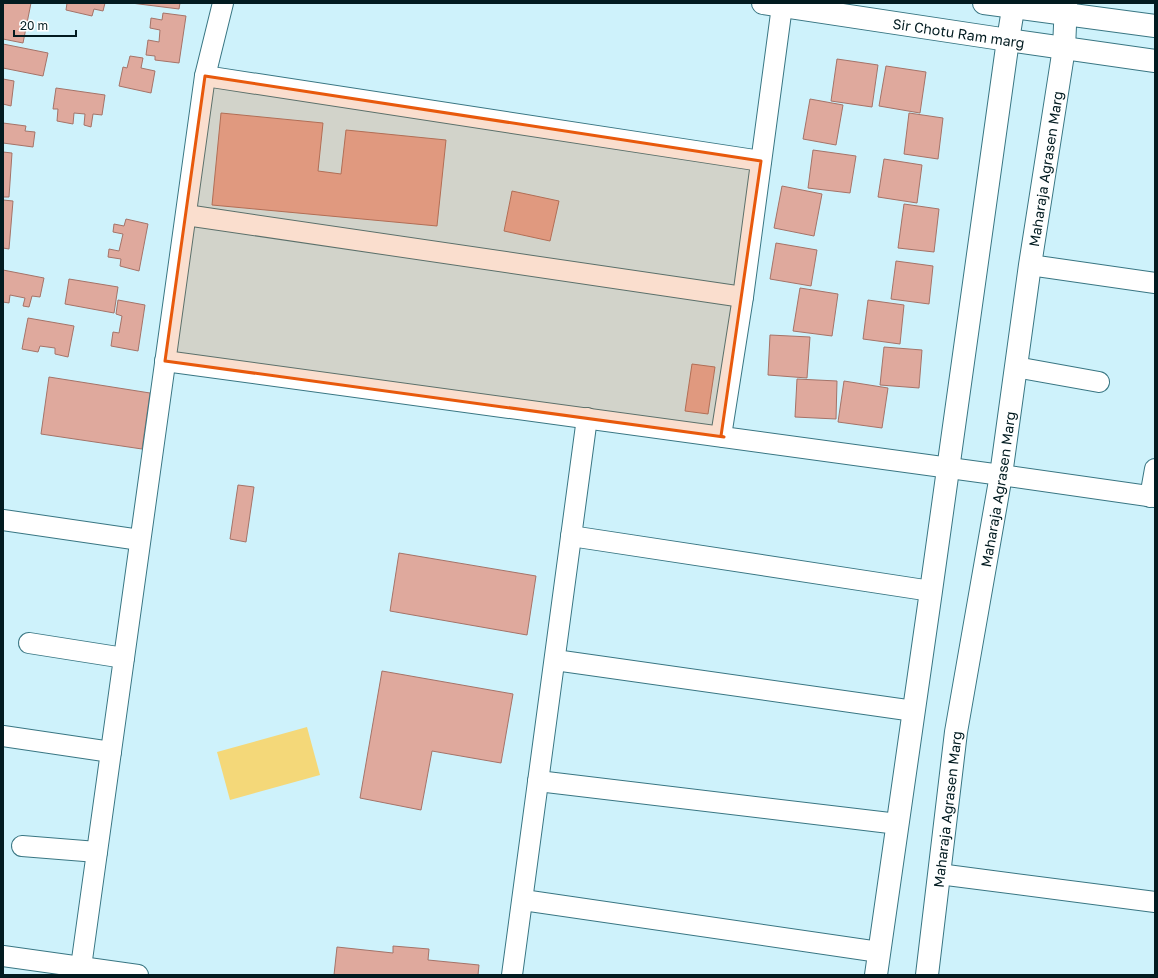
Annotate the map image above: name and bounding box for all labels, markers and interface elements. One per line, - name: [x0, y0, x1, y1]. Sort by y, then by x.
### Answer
- scale bar: [14, 12, 76, 38]
- street label: Sir Chotu Ram marg: [892, 14, 1026, 51]
- text: 20 m: [20, 18, 48, 33]
- street label: Maharaja Agrasen Marg: [1024, 90, 1066, 248]
- street label: Maharaja Agrasen Marg: [977, 410, 1018, 569]
- street label: Maharaja Agrasen Marg: [929, 730, 965, 888]

